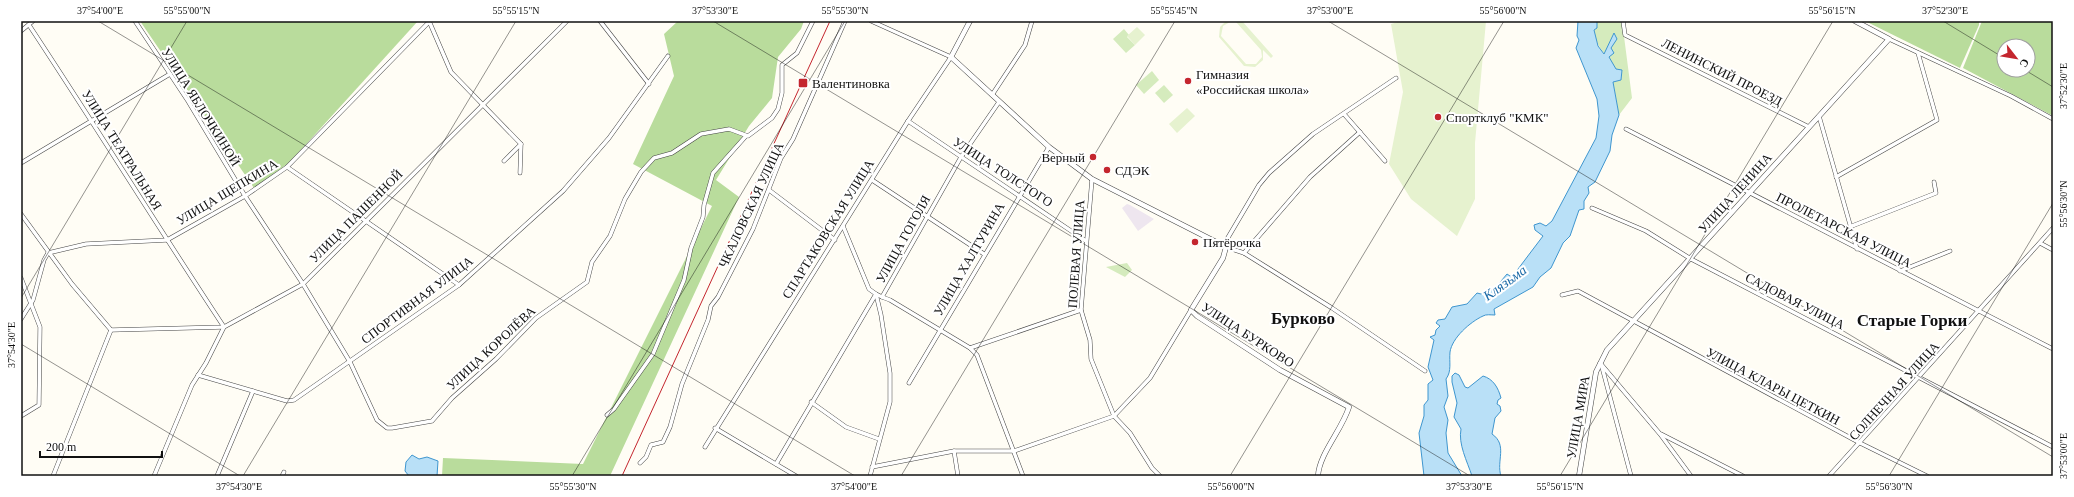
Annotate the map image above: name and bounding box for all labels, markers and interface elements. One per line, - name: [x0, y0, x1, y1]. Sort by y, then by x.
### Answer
- text: 37°54'00"E: [77, 5, 123, 16]
- text: 55°55'00"N: [163, 5, 211, 16]
- text: 55°55'15"N: [492, 5, 540, 16]
- text: 37°53'30"E: [692, 5, 738, 16]
- text: 55°55'30"N: [821, 5, 869, 16]
- text: 55°55'45"N: [1150, 5, 1198, 16]
- text: 37°53'00"E: [1307, 5, 1353, 16]
- text: 55°56'00"N: [1479, 5, 1527, 16]
- text: 55°56'15"N: [1808, 5, 1856, 16]
- text: 37°52'30"E: [1922, 5, 1968, 16]
- street label: ЛЕНИНСКИЙ ПРОЕЗД: [1659, 35, 1785, 109]
- north arrow: [1996, 38, 2036, 78]
- street label: УЛИЦА ЯБЛОЧКИНОЙ: [159, 45, 243, 169]
- text: С: [2017, 57, 2032, 70]
- text: 37°52'30"E: [2058, 63, 2069, 109]
- place label: Гимназия «Российская школа»: [1196, 67, 1309, 97]
- place label: Валентиновка: [812, 76, 890, 91]
- marker: Гимназия «Российская школа»: [1183, 76, 1193, 86]
- marker: Валентиновка: [797, 77, 809, 89]
- street label: УЛИЦА ТЕАТРАЛЬНАЯ: [79, 87, 165, 213]
- place label: Спортклуб "КМК": [1446, 110, 1549, 125]
- marker: Спортклуб "КМК": [1433, 112, 1443, 122]
- street label: УЛИЦА ТОЛСТОГО: [950, 134, 1056, 210]
- street label: ЧКАЛОВСКАЯ УЛИЦА: [715, 139, 787, 270]
- place label: Верный: [1041, 150, 1085, 165]
- street label: УЛИЦА ЛЕНИНА: [1695, 150, 1775, 236]
- marker: Верный: [1088, 152, 1098, 162]
- street label: УЛИЦА ЩЕПКИНА: [174, 156, 281, 228]
- street label: СПАРТАКОВСКАЯ УЛИЦА: [779, 156, 877, 301]
- place label: СДЭК: [1115, 163, 1150, 178]
- marker: СДЭК: [1102, 165, 1112, 175]
- street label: УЛИЦА ПАШЕННОЙ: [306, 166, 406, 266]
- text: 55°56'30"N: [2058, 180, 2069, 228]
- street label: ПРОЛЕТАРСКАЯ УЛИЦА: [1774, 189, 1915, 271]
- street label: УЛИЦА ГОГОЛЯ: [873, 192, 933, 285]
- street label: УЛИЦА ХАЛТУРИНА: [930, 199, 1008, 318]
- street label: ПОЛЕВАЯ УЛИЦА: [1065, 199, 1087, 309]
- place label: Пятёрочка: [1203, 235, 1261, 250]
- marker: Пятёрочка: [1190, 237, 1200, 247]
- street label: СПОРТИВНАЯ УЛИЦА: [358, 253, 476, 347]
- water label: Клязьма: [1480, 262, 1530, 304]
- street label: САДОВАЯ УЛИЦА: [1743, 269, 1848, 333]
- street label: УЛИЦА БУРКОВО: [1199, 300, 1297, 370]
- street label: УЛИЦА КОРОЛЁВА: [444, 303, 539, 393]
- district label: Бурково: [1271, 309, 1335, 328]
- district label: Старые Горки: [1857, 311, 1967, 330]
- text: 37°54'30"E: [6, 322, 17, 368]
- street label: СОЛНЕЧНАЯ УЛИЦА: [1846, 338, 1943, 443]
- street label: УЛИЦА КЛАРЫ ЦЕТКИН: [1704, 344, 1842, 428]
- street label: УЛИЦА МИРА: [1563, 374, 1593, 460]
- scale bar: [40, 433, 162, 459]
- text: 37°53'00"E: [2058, 433, 2069, 479]
- text: 200 m: [46, 440, 77, 454]
- text: 37°54'30"E: [216, 481, 262, 492]
- text: 55°55'30"N: [549, 481, 597, 492]
- text: 37°54'00"E: [831, 481, 877, 492]
- text: 55°56'00"N: [1207, 481, 1255, 492]
- text: 37°53'30"E: [1446, 481, 1492, 492]
- text: 55°56'15"N: [1536, 481, 1584, 492]
- text: 55°56'30"N: [1865, 481, 1913, 492]

